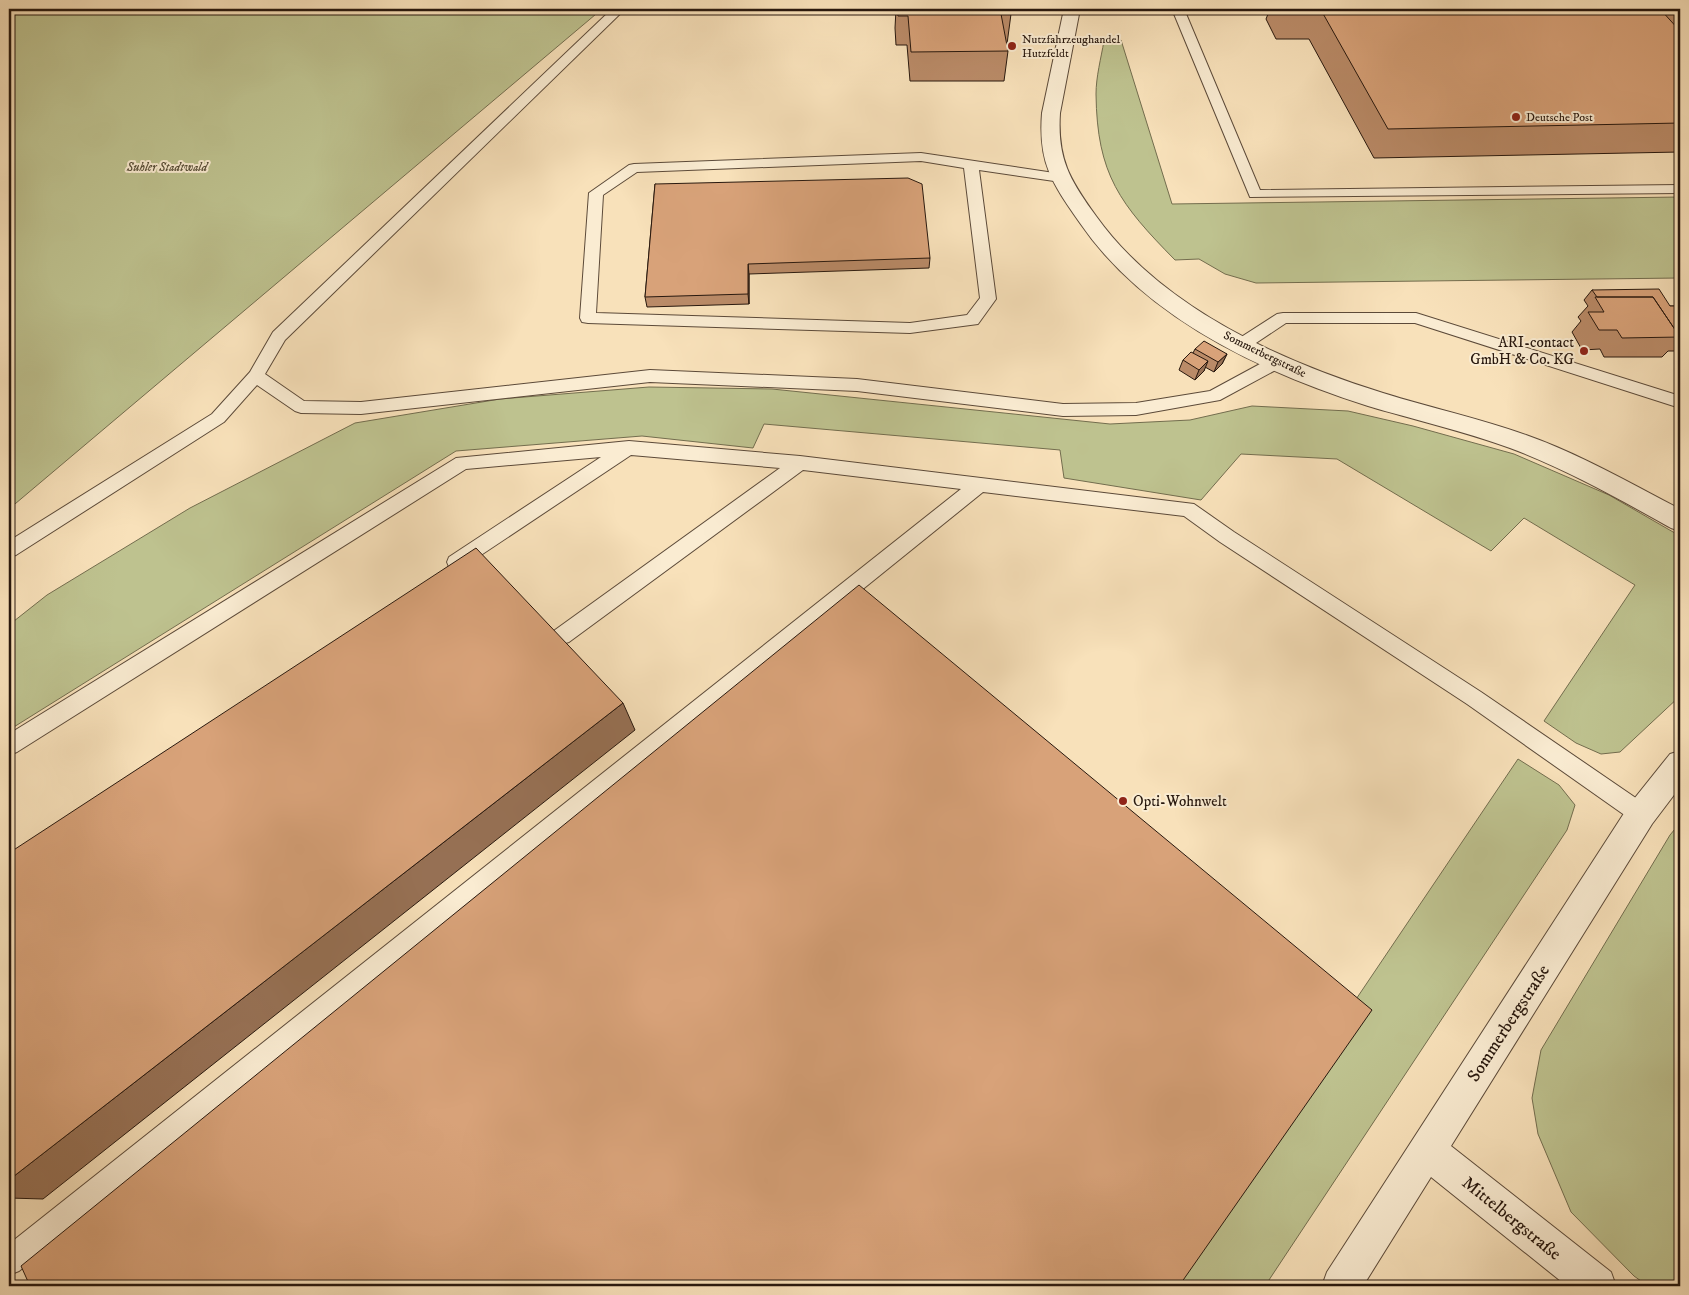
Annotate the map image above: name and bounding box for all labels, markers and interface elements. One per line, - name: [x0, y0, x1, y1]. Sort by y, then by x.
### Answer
- place label: Nutzfahrzeughandel Hutzfeldt: [1022, 32, 1121, 61]
- marker: Nutzfahrzeughandel Hutzfeldt: [1006, 40, 1018, 52]
- place label: Deutsche Post: [1526, 110, 1593, 125]
- marker: Deutsche Post: [1510, 111, 1522, 123]
- park label: Suhler Stadtwald: [126, 160, 209, 175]
- street label: Sommerbergstraße: [1221, 328, 1309, 381]
- place label: ARI-contact GmbH & Co. KG: [1470, 333, 1575, 369]
- marker: ARI-contact GmbH & Co. KG: [1578, 345, 1590, 357]
- place label: Opti-Wohnwelt: [1133, 792, 1227, 811]
- marker: Opti-Wohnwelt: [1117, 795, 1129, 807]
- street label: Sommerbergstraße: [1463, 961, 1555, 1086]
- street label: Mittelbergstraße: [1457, 1172, 1565, 1265]

